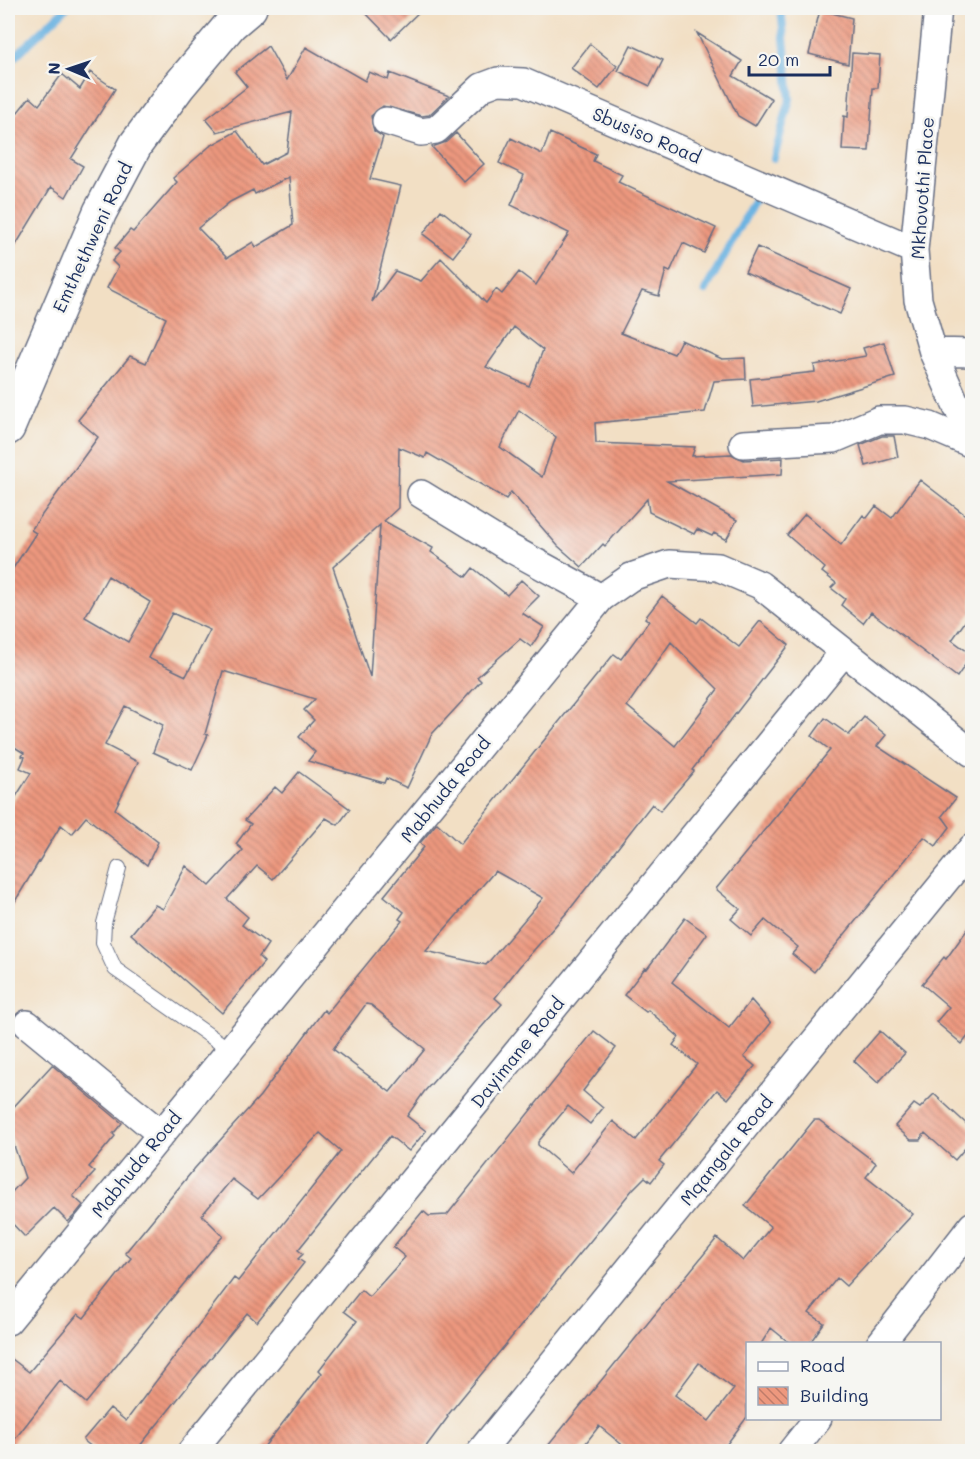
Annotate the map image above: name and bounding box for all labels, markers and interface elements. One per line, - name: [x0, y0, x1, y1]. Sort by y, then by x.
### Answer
- north arrow: [39, 39, 99, 99]
- scale bar: [749, 39, 830, 77]
- text: 20 m: [758, 47, 799, 71]
- text: N: [43, 62, 64, 75]
- street label: Sbusiso Road: [589, 101, 705, 169]
- street label: Mkhovothi Place: [905, 116, 939, 260]
- street label: Emthethweni Road: [47, 158, 137, 316]
- street label: Mabhuda Road: [395, 731, 495, 847]
- street label: Dayimane Road: [465, 992, 569, 1112]
- street label: Mqangala Road: [674, 1090, 778, 1210]
- street label: Mabhuda Road: [86, 1106, 186, 1222]
- legend: [746, 1342, 941, 1420]
- text: Road: [800, 1353, 845, 1377]
- text: Building: [800, 1383, 868, 1407]

